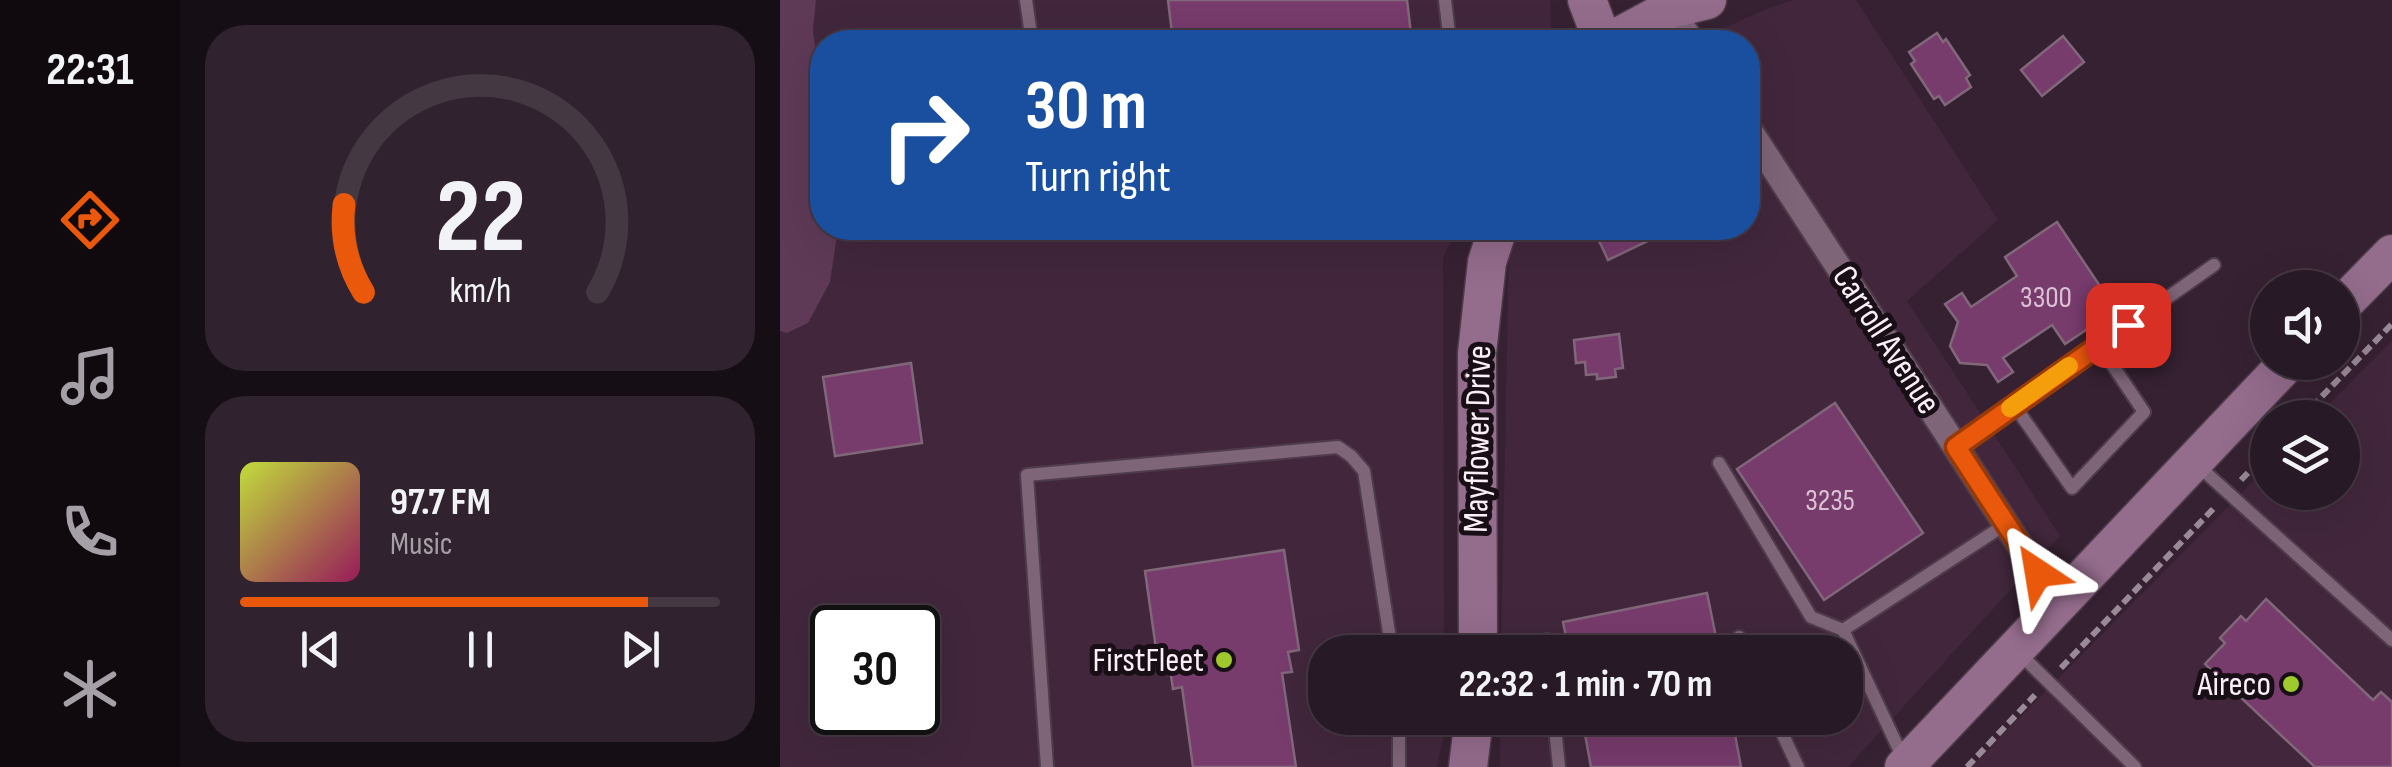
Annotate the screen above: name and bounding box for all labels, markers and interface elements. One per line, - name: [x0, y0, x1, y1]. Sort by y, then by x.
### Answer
- text: 22:31: [46, 43, 134, 98]
- text: 30 m: [1025, 65, 1147, 149]
- icon: right: [860, 70, 990, 200]
- text: Turn right: [1025, 150, 1171, 205]
- text: 22: [434, 156, 526, 281]
- icon: directions: [55, 185, 125, 255]
- street label: Carroll Avenue: [1822, 258, 1950, 422]
- text: km/h: [449, 270, 511, 313]
- map controls: [2250, 270, 2360, 510]
- button: sound: [2250, 270, 2360, 380]
- house number: 3300: [2020, 280, 2072, 316]
- pin: [2086, 283, 2171, 368]
- icon: arrive: [2101, 298, 2156, 353]
- icon: music: [55, 341, 125, 411]
- street label: Mayflower Drive: [1455, 345, 1501, 533]
- button: layers: [2250, 400, 2360, 510]
- text: 97.7 FM: [390, 480, 491, 525]
- house number: 3235: [1805, 483, 1855, 519]
- icon: phone: [55, 497, 125, 567]
- position arrow: [1986, 521, 2090, 625]
- text: Music: [390, 525, 453, 564]
- speed limit sign: 30: [810, 605, 940, 735]
- icon: previous: [293, 622, 348, 677]
- icon: pause: [453, 622, 508, 677]
- icon: next: [613, 622, 668, 677]
- place label: FirstFleet: [1092, 639, 1204, 682]
- marker: FirstFleet: [1213, 649, 1235, 671]
- icon: climate: [55, 654, 125, 724]
- text: 22:32 · 1 min · 70 m: [1459, 662, 1712, 707]
- place label: Aireco: [2197, 663, 2271, 706]
- marker: Aireco: [2280, 673, 2302, 695]

